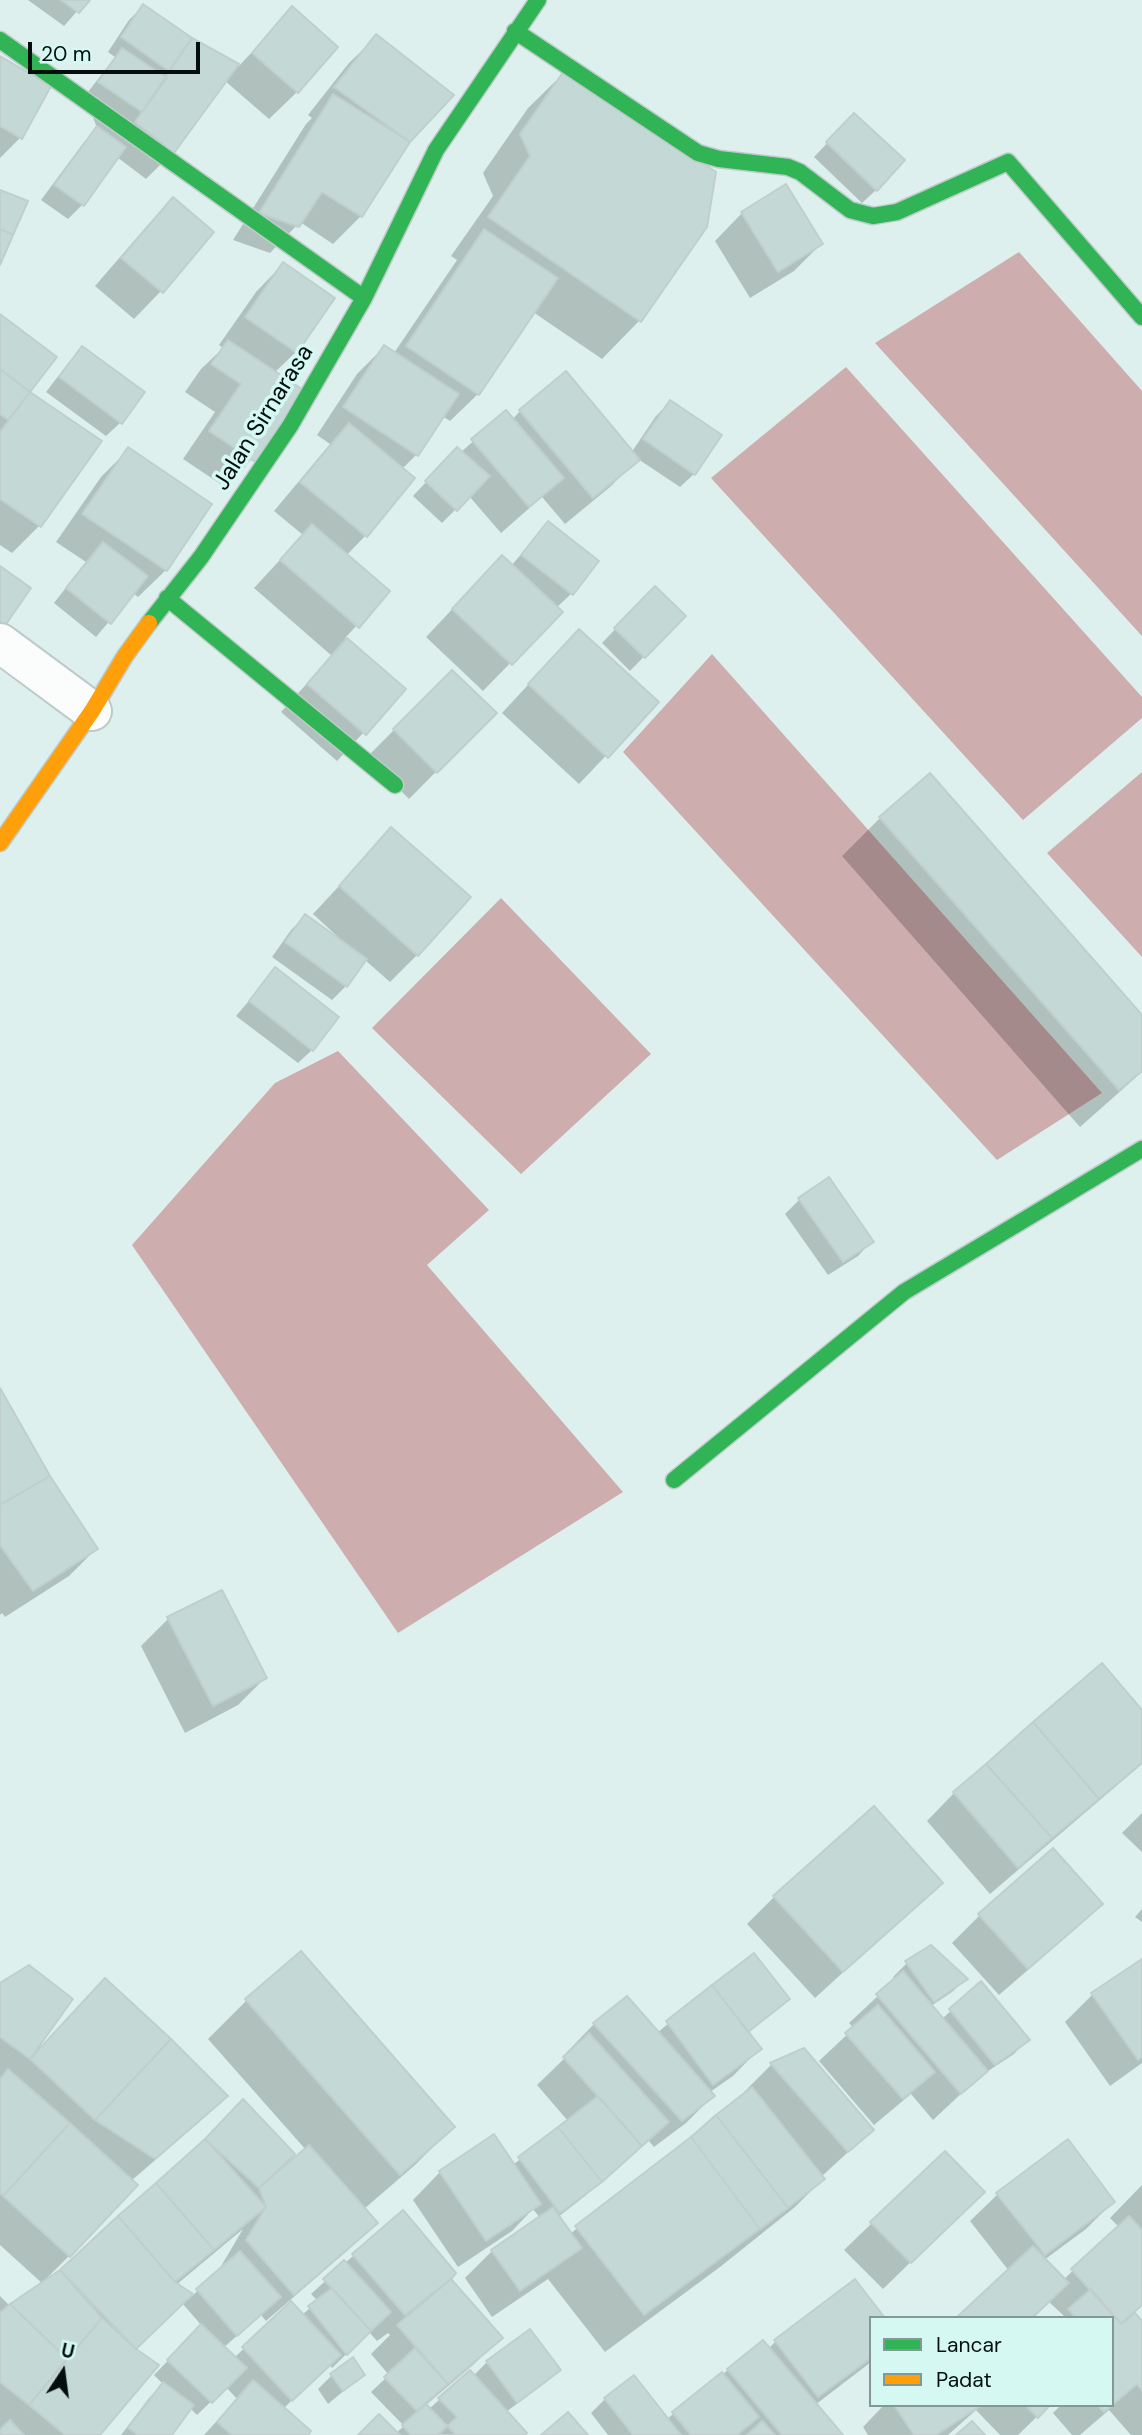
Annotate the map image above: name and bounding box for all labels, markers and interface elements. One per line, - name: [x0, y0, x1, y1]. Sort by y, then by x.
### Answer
- scale bar: [32, 28, 203, 72]
- text: 20 m: [41, 40, 92, 68]
- street label: Jalan Sirnarasa: [208, 340, 320, 496]
- legend: [869, 2316, 1114, 2407]
- text: Lancar: [936, 2331, 1002, 2359]
- north arrow: [28, 2337, 98, 2407]
- text: U: [59, 2337, 77, 2365]
- text: Padat: [936, 2366, 992, 2394]

